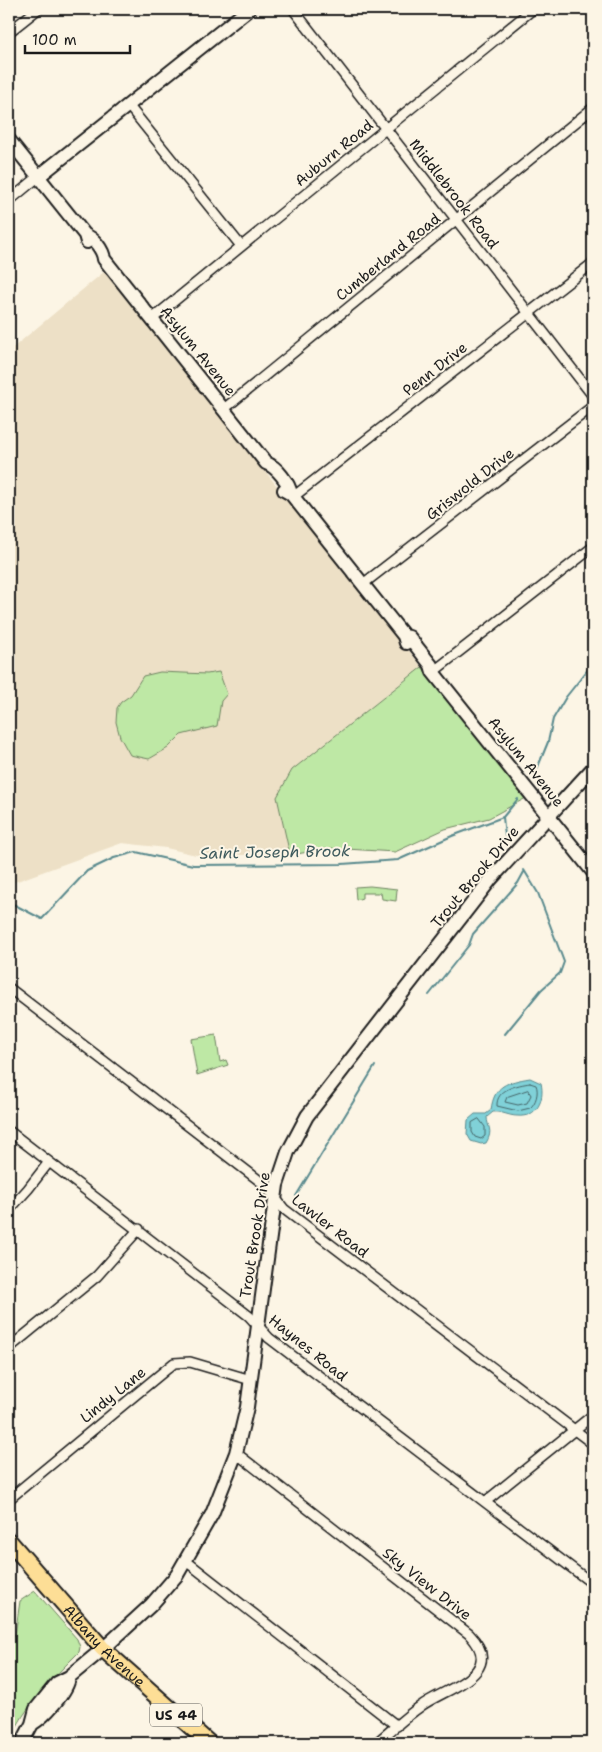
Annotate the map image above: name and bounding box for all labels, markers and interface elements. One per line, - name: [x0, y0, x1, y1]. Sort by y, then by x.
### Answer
- scale bar: [25, 22, 130, 54]
- text: 100 m: [32, 30, 77, 50]
- street label: Auburn Road: [291, 115, 378, 191]
- street label: Middlebrook Road: [405, 135, 504, 254]
- street label: Cumberland Road: [331, 208, 445, 305]
- street label: Asylum Avenue: [156, 302, 240, 400]
- street label: Penn Drive: [399, 338, 471, 400]
- street label: Griswold Drive: [422, 443, 518, 525]
- street label: Asylum Avenue: [484, 713, 568, 811]
- street label: Trout Brook Drive: [426, 822, 524, 932]
- water label: Saint Joseph Brook: [200, 840, 350, 864]
- street label: Trout Brook Drive: [235, 1171, 275, 1299]
- street label: Lawler Road: [287, 1190, 373, 1263]
- street label: Haynes Road: [264, 1310, 352, 1386]
- street label: Lindy Lane: [76, 1362, 150, 1428]
- street label: Sky View Drive: [378, 1543, 476, 1625]
- street label: Albany Avenue: [59, 1600, 150, 1692]
- road number: US 44: [150, 1704, 202, 1726]

